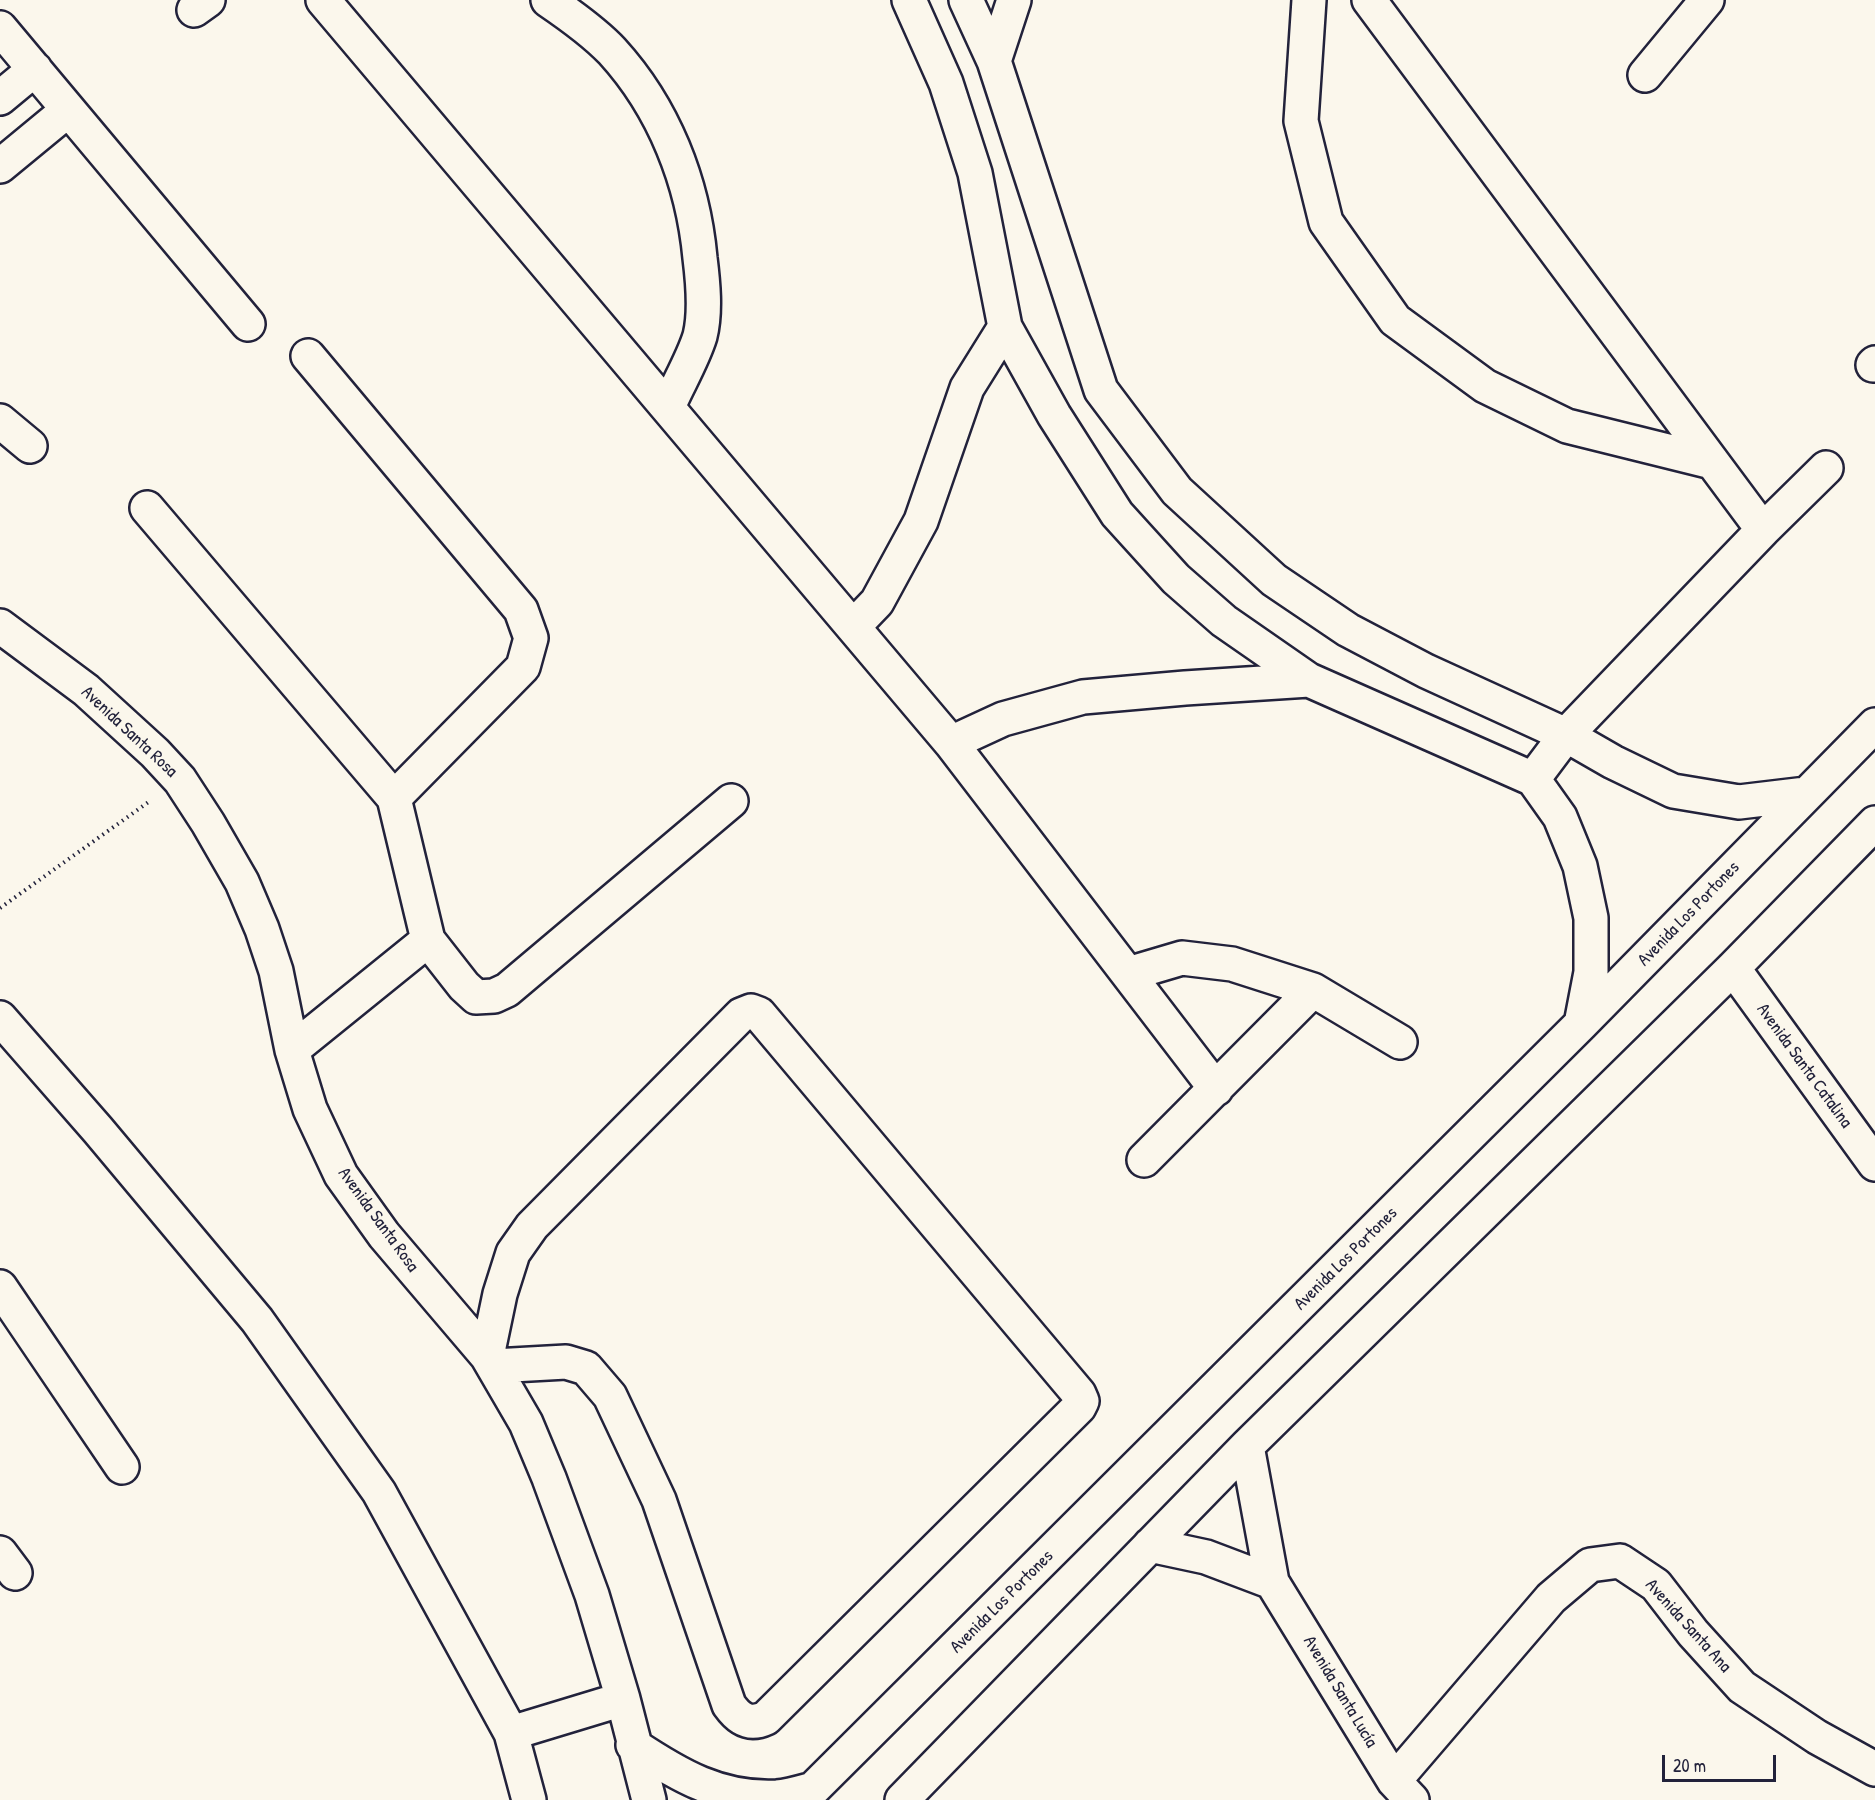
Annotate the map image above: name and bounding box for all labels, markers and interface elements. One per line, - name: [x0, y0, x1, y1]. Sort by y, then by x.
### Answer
- street label: Avenida Santa Rosa: [76, 682, 182, 782]
- street label: Avenida Los Portones: [1634, 857, 1744, 971]
- street label: Avenida Santa Catalina: [1752, 1000, 1856, 1132]
- street label: Avenida Santa Rosa: [333, 1164, 423, 1276]
- street label: Avenida Los Portones: [1290, 1203, 1402, 1315]
- street label: Avenida Los Portones: [946, 1546, 1058, 1658]
- street label: Avenida Santa Ana: [1640, 1575, 1736, 1677]
- street label: Avenida Santa Lucía: [1298, 1632, 1382, 1752]
- scale bar: [1665, 1743, 1779, 1781]
- text: 20 m: [1673, 1753, 1706, 1778]

